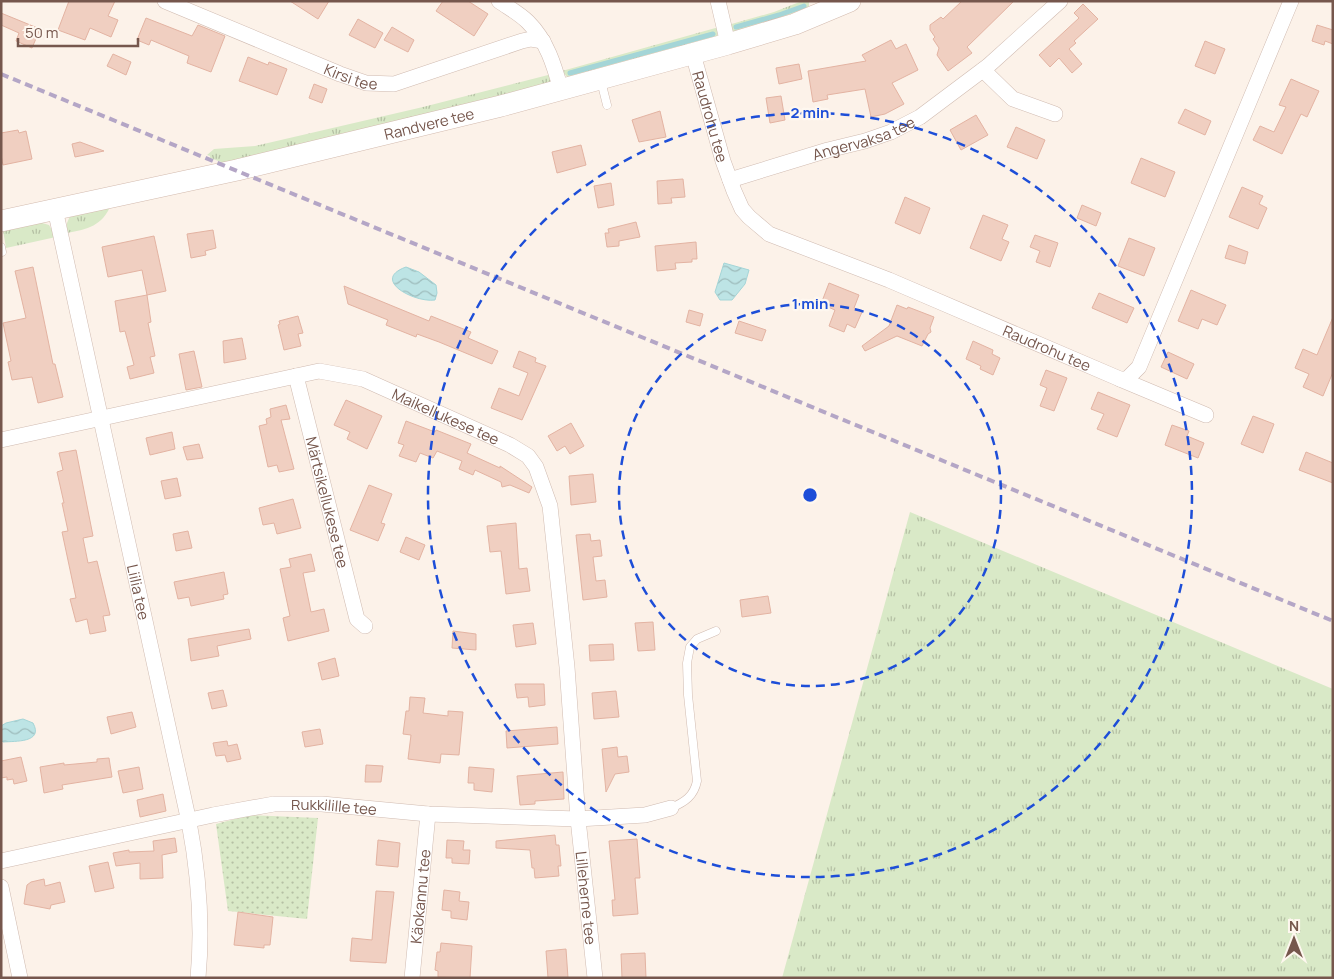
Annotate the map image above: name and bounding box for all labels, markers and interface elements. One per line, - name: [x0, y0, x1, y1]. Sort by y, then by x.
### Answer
- scale bar: [18, 15, 138, 47]
- text: 50 m: [25, 22, 59, 43]
- street label: Kirsi tee: [321, 58, 378, 94]
- street label: Raudrohu tee: [688, 69, 733, 165]
- street label: Randvere tee: [382, 102, 476, 145]
- text: 2 min: [790, 102, 830, 123]
- street label: Angervaksa tee: [810, 111, 919, 165]
- text: 1 min: [792, 293, 828, 314]
- street label: Raudrohu tee: [1000, 320, 1094, 376]
- street label: Maikellukese tee: [389, 383, 503, 450]
- street label: Märtsikellukese tee: [301, 434, 354, 570]
- centre of rings: [801, 486, 819, 504]
- street label: Liilia tee: [122, 562, 155, 622]
- street label: Rukkilille tee: [291, 794, 378, 820]
- street label: Käokannu tee: [405, 848, 435, 945]
- street label: Lilleherne tee: [571, 850, 602, 946]
- north arrow: [1269, 914, 1319, 964]
- text: N: [1289, 916, 1299, 935]

